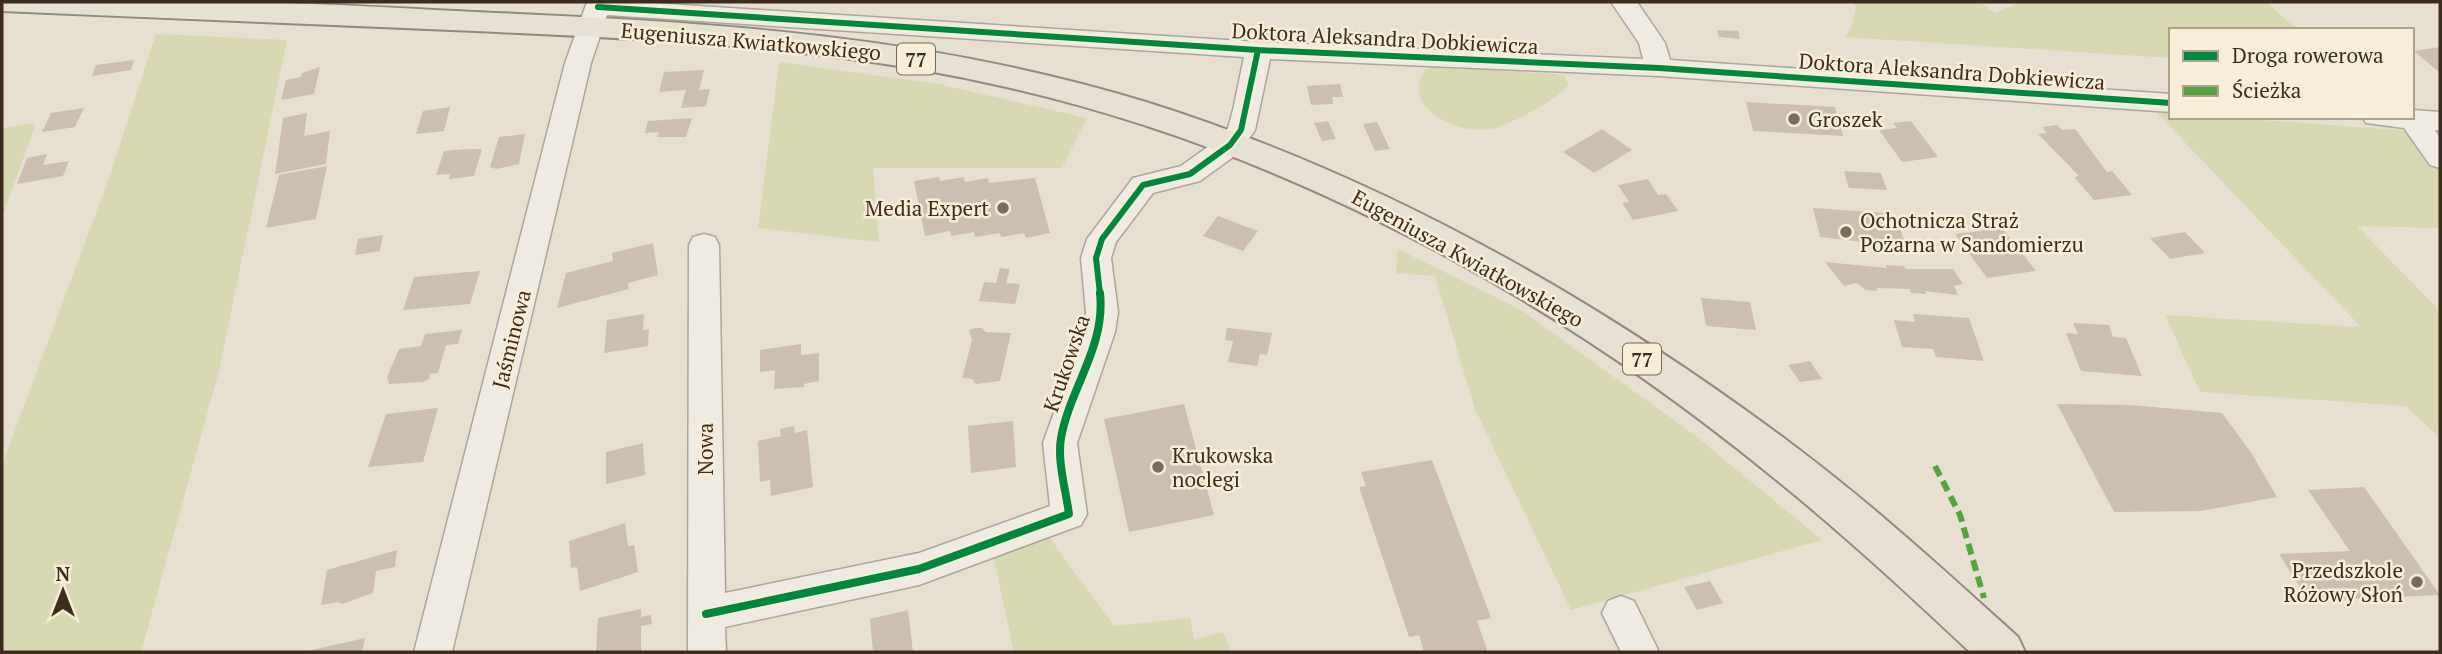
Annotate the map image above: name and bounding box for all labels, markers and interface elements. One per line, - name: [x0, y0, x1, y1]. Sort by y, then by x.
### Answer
- street label: Eugeniusza Kwiatkowskiego: [620, 16, 882, 66]
- street label: Doktora Aleksandra Dobkiewicza: [1231, 16, 1540, 60]
- legend: [2169, 28, 2414, 119]
- text: Droga rowerowa: [2232, 41, 2384, 69]
- road number: 77: [897, 44, 935, 74]
- street label: Doktora Aleksandra Dobkiewicza: [1798, 46, 2107, 96]
- text: Ścieżka: [2232, 76, 2302, 104]
- place label: Groszek: [1808, 105, 1883, 133]
- marker: Groszek: [1786, 111, 1802, 127]
- street label: Eugeniusza Kwiatkowskiego: [1347, 183, 1589, 333]
- place label: Media Expert: [865, 194, 989, 222]
- marker: Media Expert: [995, 200, 1011, 216]
- place label: Ochotnicza Straż Pożarna w Sandomierzu: [1860, 206, 2084, 258]
- marker: Ochotnicza Straż Pożarna w Sandomierzu: [1838, 224, 1854, 240]
- street label: Jaśminowa: [485, 286, 537, 391]
- street label: Krukowska: [1036, 310, 1096, 416]
- road number: 77: [1623, 344, 1661, 374]
- street label: Nowa: [691, 422, 719, 475]
- place label: Krukowska noclegi: [1172, 441, 1274, 493]
- marker: Krukowska noclegi: [1150, 459, 1166, 475]
- north arrow: [28, 556, 98, 626]
- place label: Przedszkole Różowy Słoń: [2284, 556, 2404, 608]
- text: N: [56, 561, 71, 586]
- marker: Przedszkole Różowy Słoń: [2409, 574, 2425, 590]

